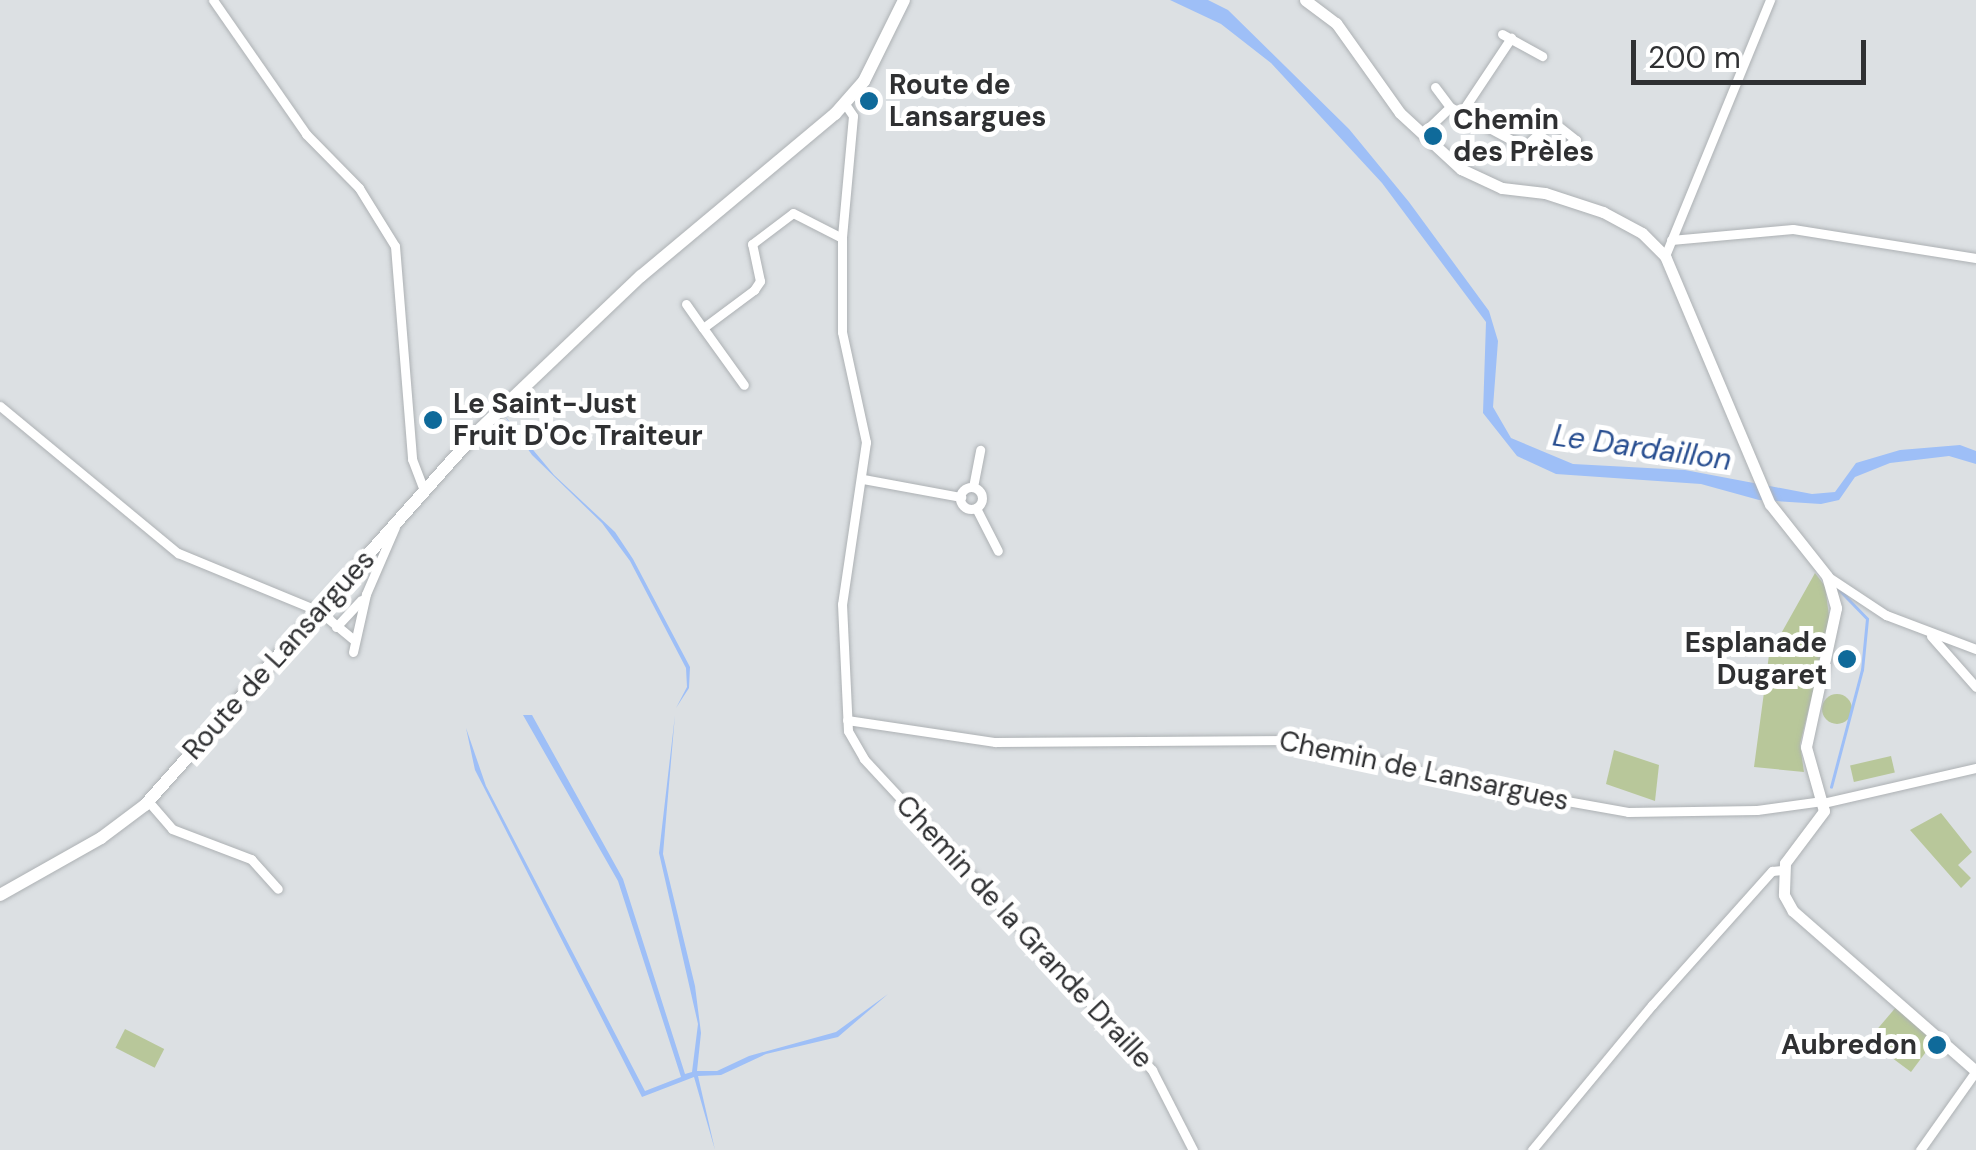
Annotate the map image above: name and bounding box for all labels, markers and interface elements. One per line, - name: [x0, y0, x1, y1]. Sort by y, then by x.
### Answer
- scale bar: [1636, 20, 1871, 82]
- text: 200 m: [1648, 38, 1741, 77]
- place label: Route de Lansargues: [889, 68, 1046, 134]
- marker: Route de Lansargues: [858, 90, 880, 112]
- place label: Chemin des Prèles: [1453, 103, 1594, 169]
- marker: Chemin des Prèles: [1422, 125, 1444, 147]
- place label: Le Saint-Just Fruit D'Oc Traiteur: [453, 387, 703, 453]
- marker: Le Saint-Just Fruit D'Oc Traiteur: [422, 409, 444, 431]
- water label: Le Dardaillon: [1550, 418, 1734, 478]
- street label: Route de Lansargues: [176, 543, 382, 767]
- place label: Esplanade Dugaret: [1685, 626, 1827, 692]
- marker: Esplanade Dugaret: [1836, 648, 1858, 670]
- street label: Chemin de Lansargues: [1276, 724, 1572, 818]
- street label: Chemin de la Grande Draille: [889, 789, 1159, 1075]
- place label: Aubredon: [1781, 1028, 1917, 1062]
- marker: Aubredon: [1926, 1034, 1948, 1056]

